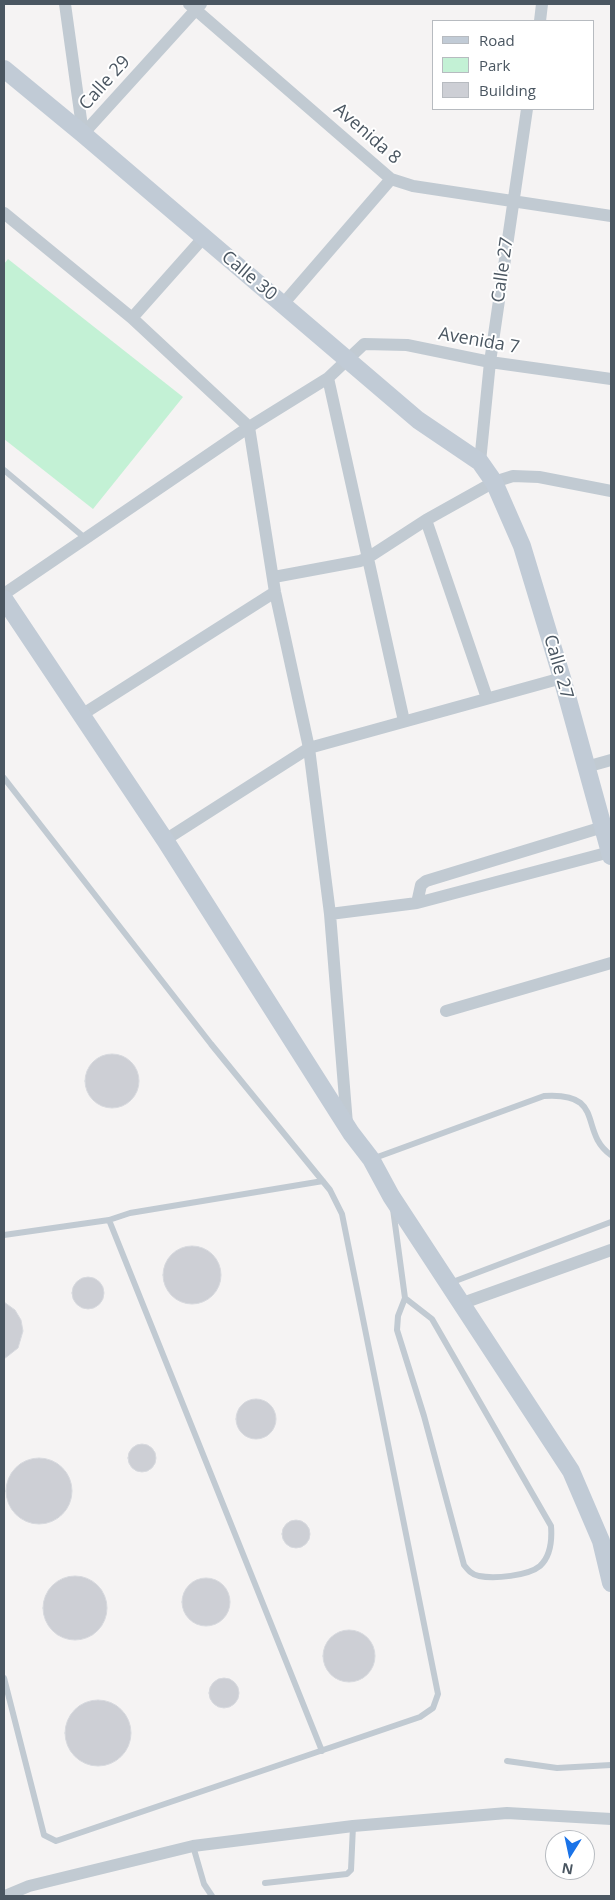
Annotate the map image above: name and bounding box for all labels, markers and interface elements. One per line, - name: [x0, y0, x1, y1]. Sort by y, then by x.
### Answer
- legend: [432, 20, 595, 110]
- text: Road: [479, 30, 515, 50]
- street label: Calle 29: [75, 51, 135, 115]
- text: Park: [479, 55, 510, 75]
- text: Building: [479, 80, 536, 100]
- street label: Avenida 8: [329, 99, 405, 169]
- street label: Calle 27: [488, 236, 518, 304]
- street label: Calle 30: [217, 247, 281, 305]
- street label: Avenida 7: [437, 323, 521, 359]
- street label: Calle 27: [539, 632, 577, 702]
- north arrow: [545, 1830, 595, 1880]
- text: N: [560, 1859, 575, 1880]

